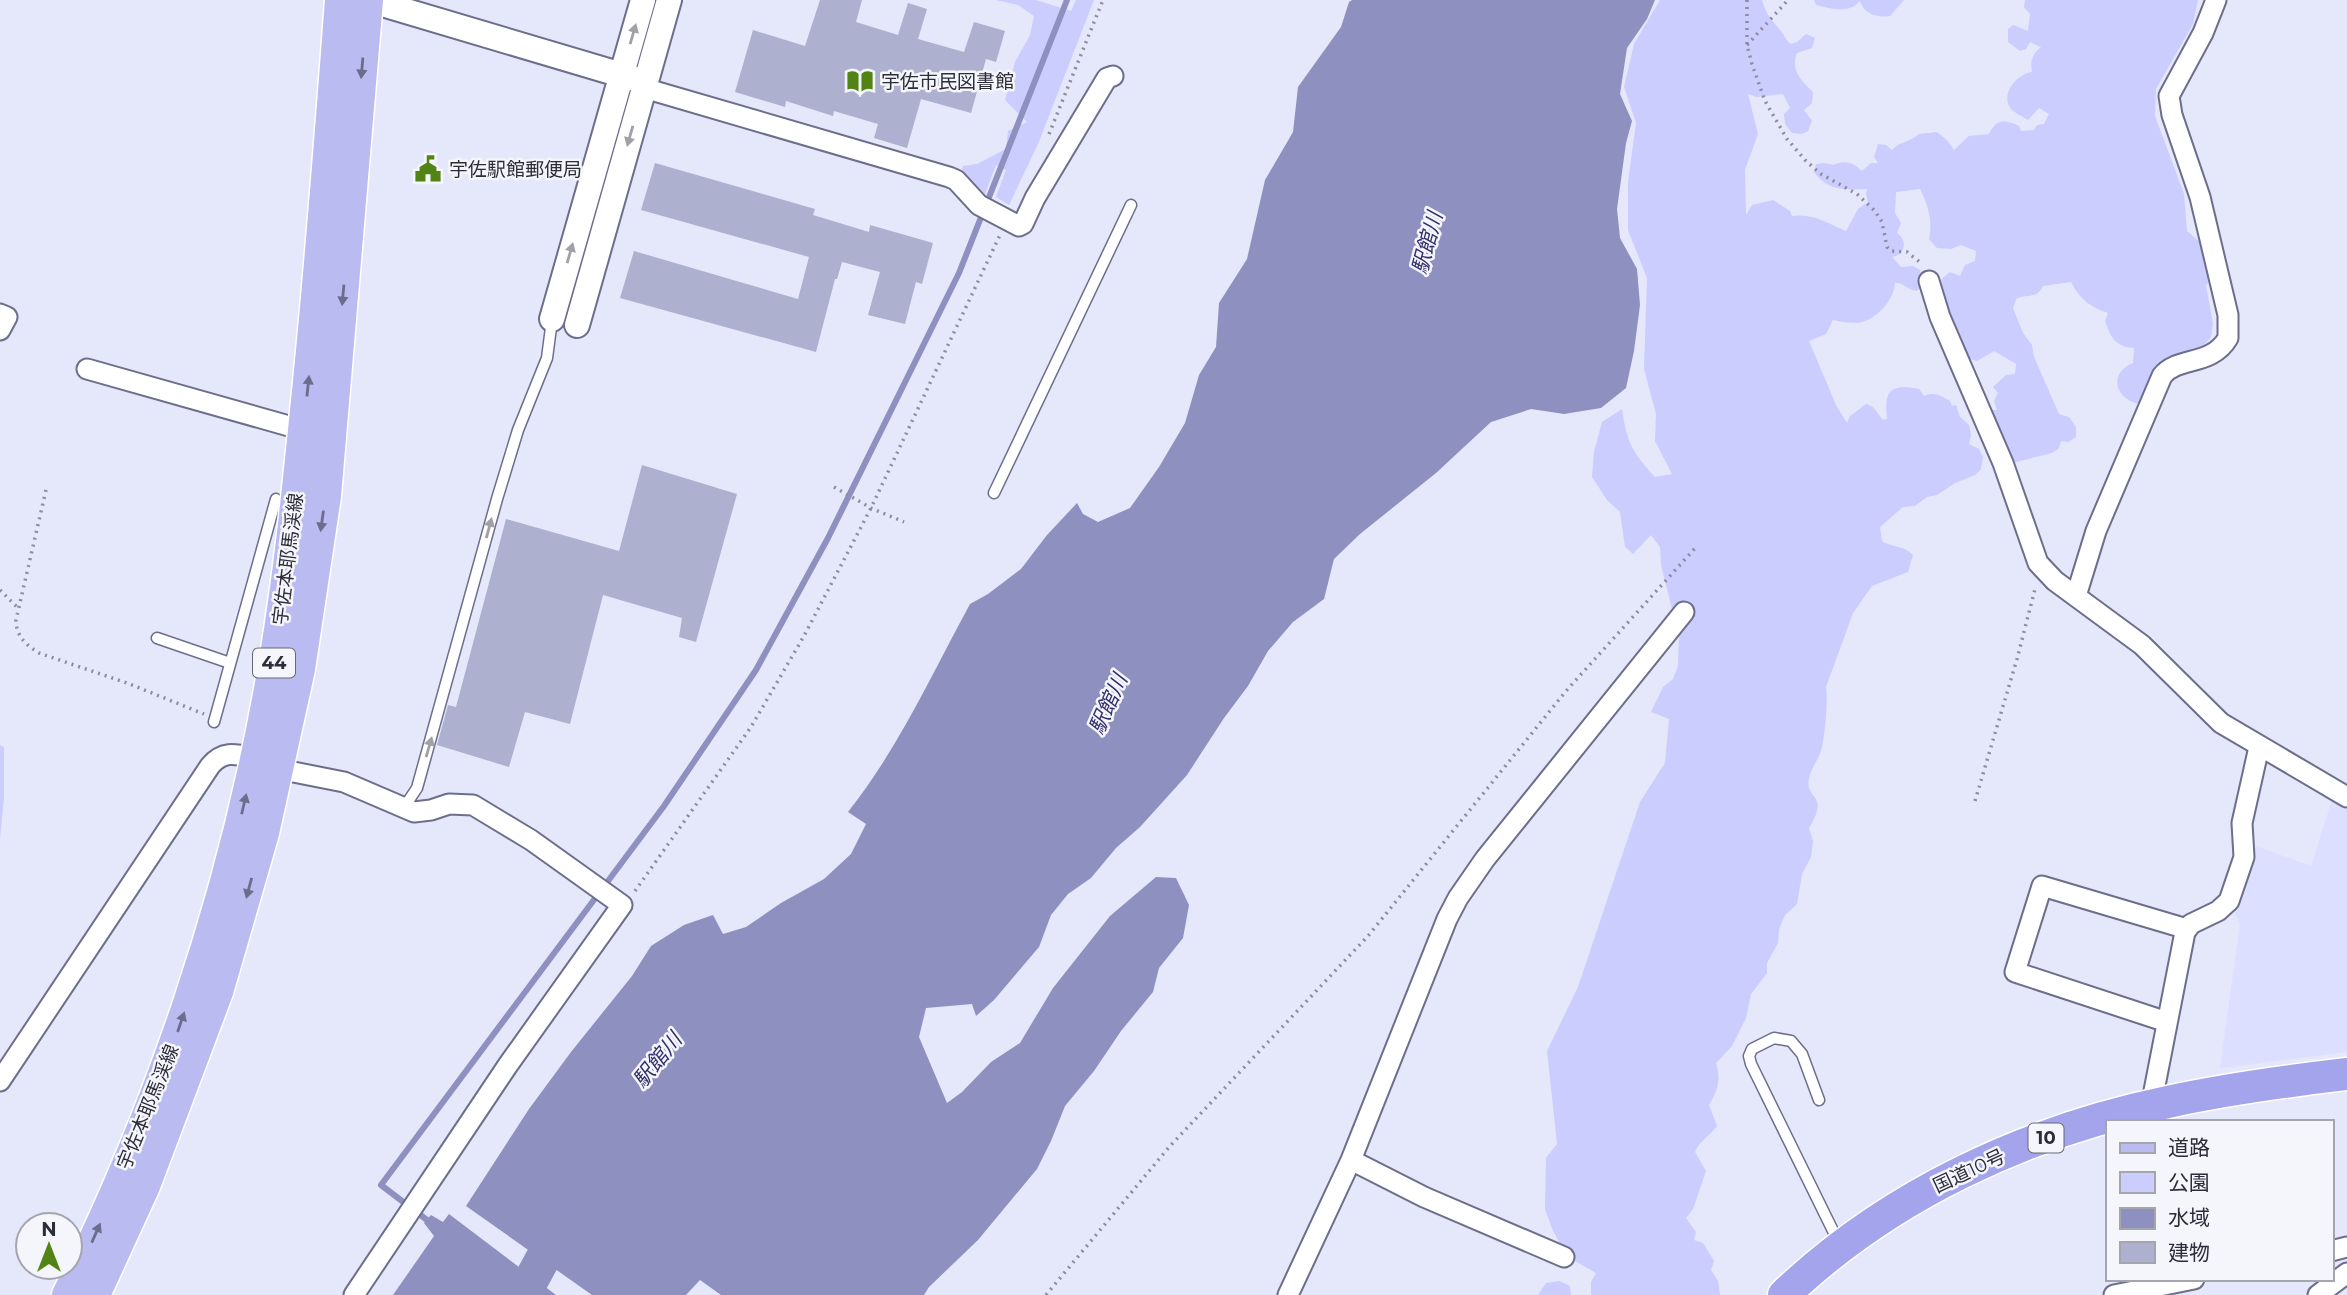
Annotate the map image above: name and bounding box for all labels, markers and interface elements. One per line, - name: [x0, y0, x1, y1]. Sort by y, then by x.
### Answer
- one-way arrow: [628, 23, 638, 44]
- one-way arrow: [356, 57, 367, 79]
- library icon: 宇佐市民図書館: [845, 66, 875, 96]
- place label: 宇佐市民図書館: [881, 70, 1014, 93]
- one-way arrow: [624, 126, 635, 148]
- public building icon: 宇佐駅館郵便局: [413, 154, 443, 184]
- place label: 宇佐駅館郵便局: [449, 158, 582, 181]
- water label: 駅館川: [1407, 207, 1448, 277]
- one-way arrow: [566, 242, 576, 263]
- one-way arrow: [337, 284, 348, 306]
- one-way arrow: [303, 375, 314, 397]
- street label: 宇佐本耶馬渓線: [268, 492, 308, 626]
- one-way arrow: [317, 510, 328, 532]
- one-way arrow: [484, 517, 495, 539]
- road number: 44: [253, 648, 295, 678]
- water label: 駅館川: [1084, 668, 1133, 738]
- one-way arrow: [424, 736, 434, 757]
- one-way arrow: [239, 793, 250, 815]
- one-way arrow: [243, 877, 254, 899]
- one-way arrow: [176, 1012, 187, 1033]
- water label: 駅館川: [627, 1026, 688, 1092]
- street label: 宇佐本耶馬渓線: [112, 1041, 184, 1173]
- legend: [2106, 1120, 2333, 1281]
- road number: 10: [2028, 1124, 2064, 1153]
- text: 道路: [2168, 1135, 2210, 1160]
- street label: 国道10号: [1930, 1144, 2008, 1198]
- text: 公園: [2168, 1170, 2210, 1195]
- text: 水域: [2168, 1205, 2210, 1230]
- north arrow: [14, 1211, 84, 1281]
- text: N: [41, 1218, 57, 1241]
- one-way arrow: [90, 1223, 102, 1243]
- text: 建物: [2168, 1240, 2210, 1265]

